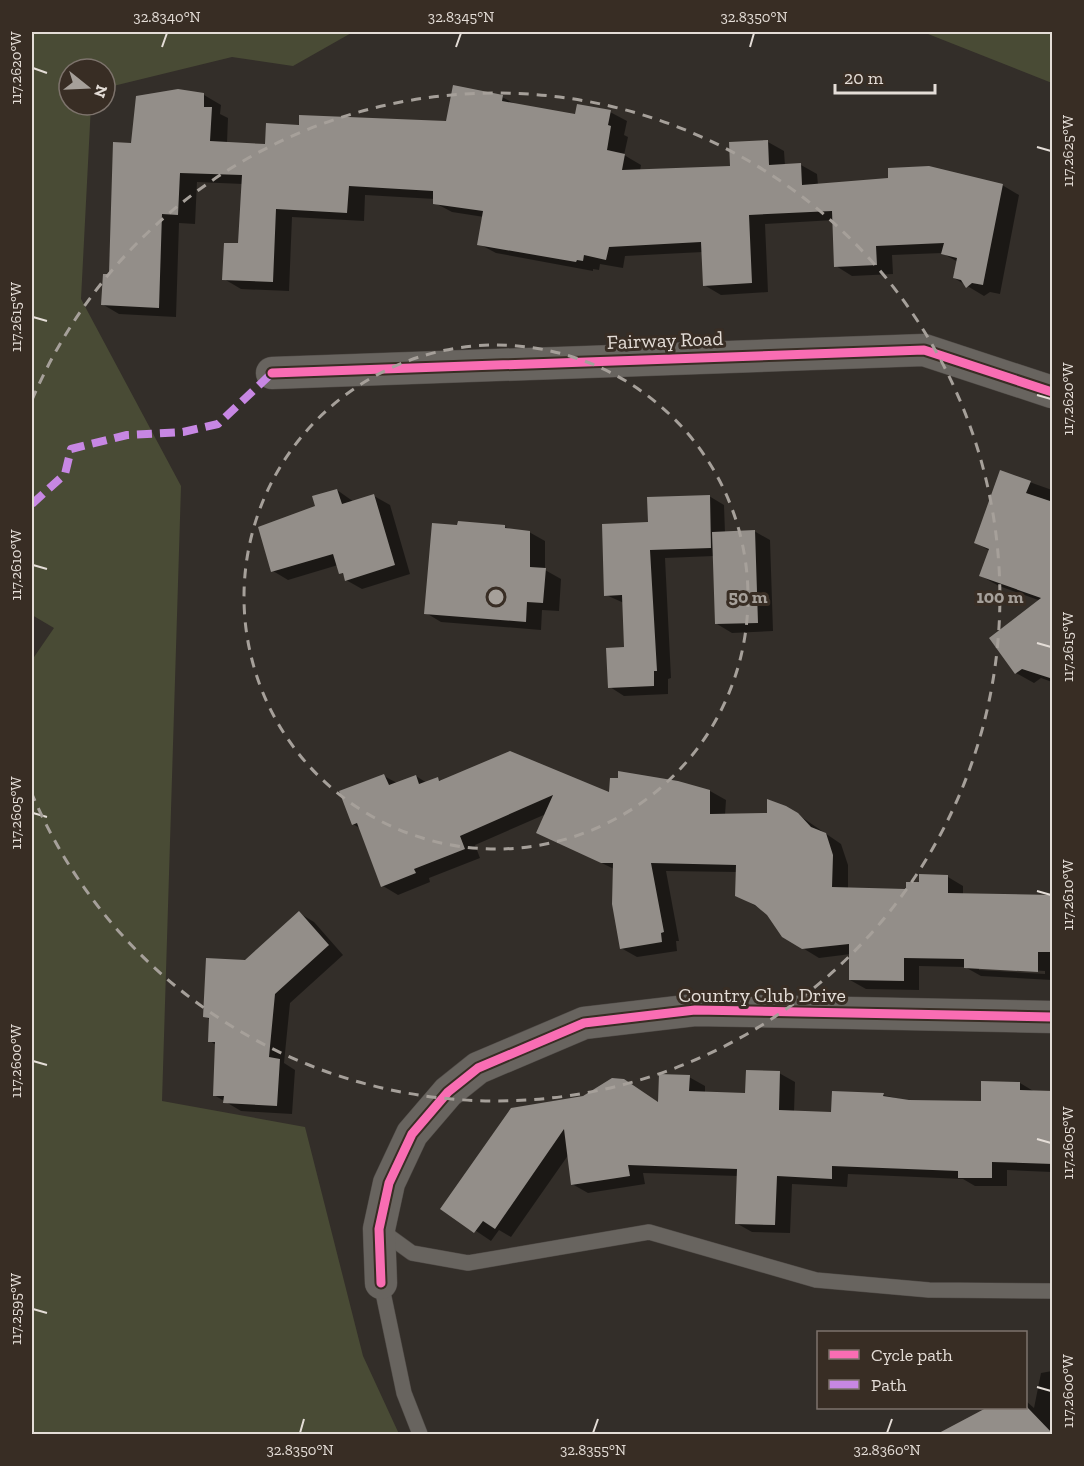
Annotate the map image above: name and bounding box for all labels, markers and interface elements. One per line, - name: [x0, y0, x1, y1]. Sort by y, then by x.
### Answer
- text: 32.8340°N: [133, 8, 201, 26]
- text: 32.8345°N: [428, 8, 494, 26]
- text: 32.8350°N: [721, 8, 787, 26]
- text: 117.2620°W: [7, 32, 25, 104]
- north arrow: [57, 57, 117, 117]
- scale bar: [835, 57, 936, 95]
- text: 20 m: [844, 67, 884, 89]
- text: N: [90, 83, 112, 100]
- text: 117.2625°W: [1059, 115, 1077, 187]
- text: 117.2615°W: [7, 282, 25, 352]
- street label: Fairway Road: [606, 326, 724, 354]
- text: 117.2620°W: [1059, 363, 1077, 435]
- text: 117.2610°W: [7, 530, 25, 600]
- text: 50 m: [729, 586, 768, 608]
- text: 100 m: [976, 586, 1024, 608]
- centre of rings: [486, 587, 506, 607]
- text: 117.2615°W: [1059, 612, 1077, 682]
- text: 117.2605°W: [7, 777, 25, 849]
- text: 117.2610°W: [1059, 860, 1077, 930]
- street label: Country Club Drive: [678, 983, 846, 1007]
- text: 117.2600°W: [7, 1024, 25, 1098]
- text: 117.2605°W: [1059, 1107, 1077, 1179]
- text: 117.2595°W: [7, 1273, 25, 1345]
- legend: [817, 1331, 1027, 1409]
- text: Cycle path: [871, 1344, 953, 1366]
- text: 117.2600°W: [1059, 1354, 1077, 1428]
- text: Path: [871, 1374, 907, 1396]
- text: 32.8350°N: [267, 1441, 333, 1459]
- text: 32.8355°N: [560, 1441, 626, 1459]
- text: 32.8360°N: [853, 1441, 921, 1459]

